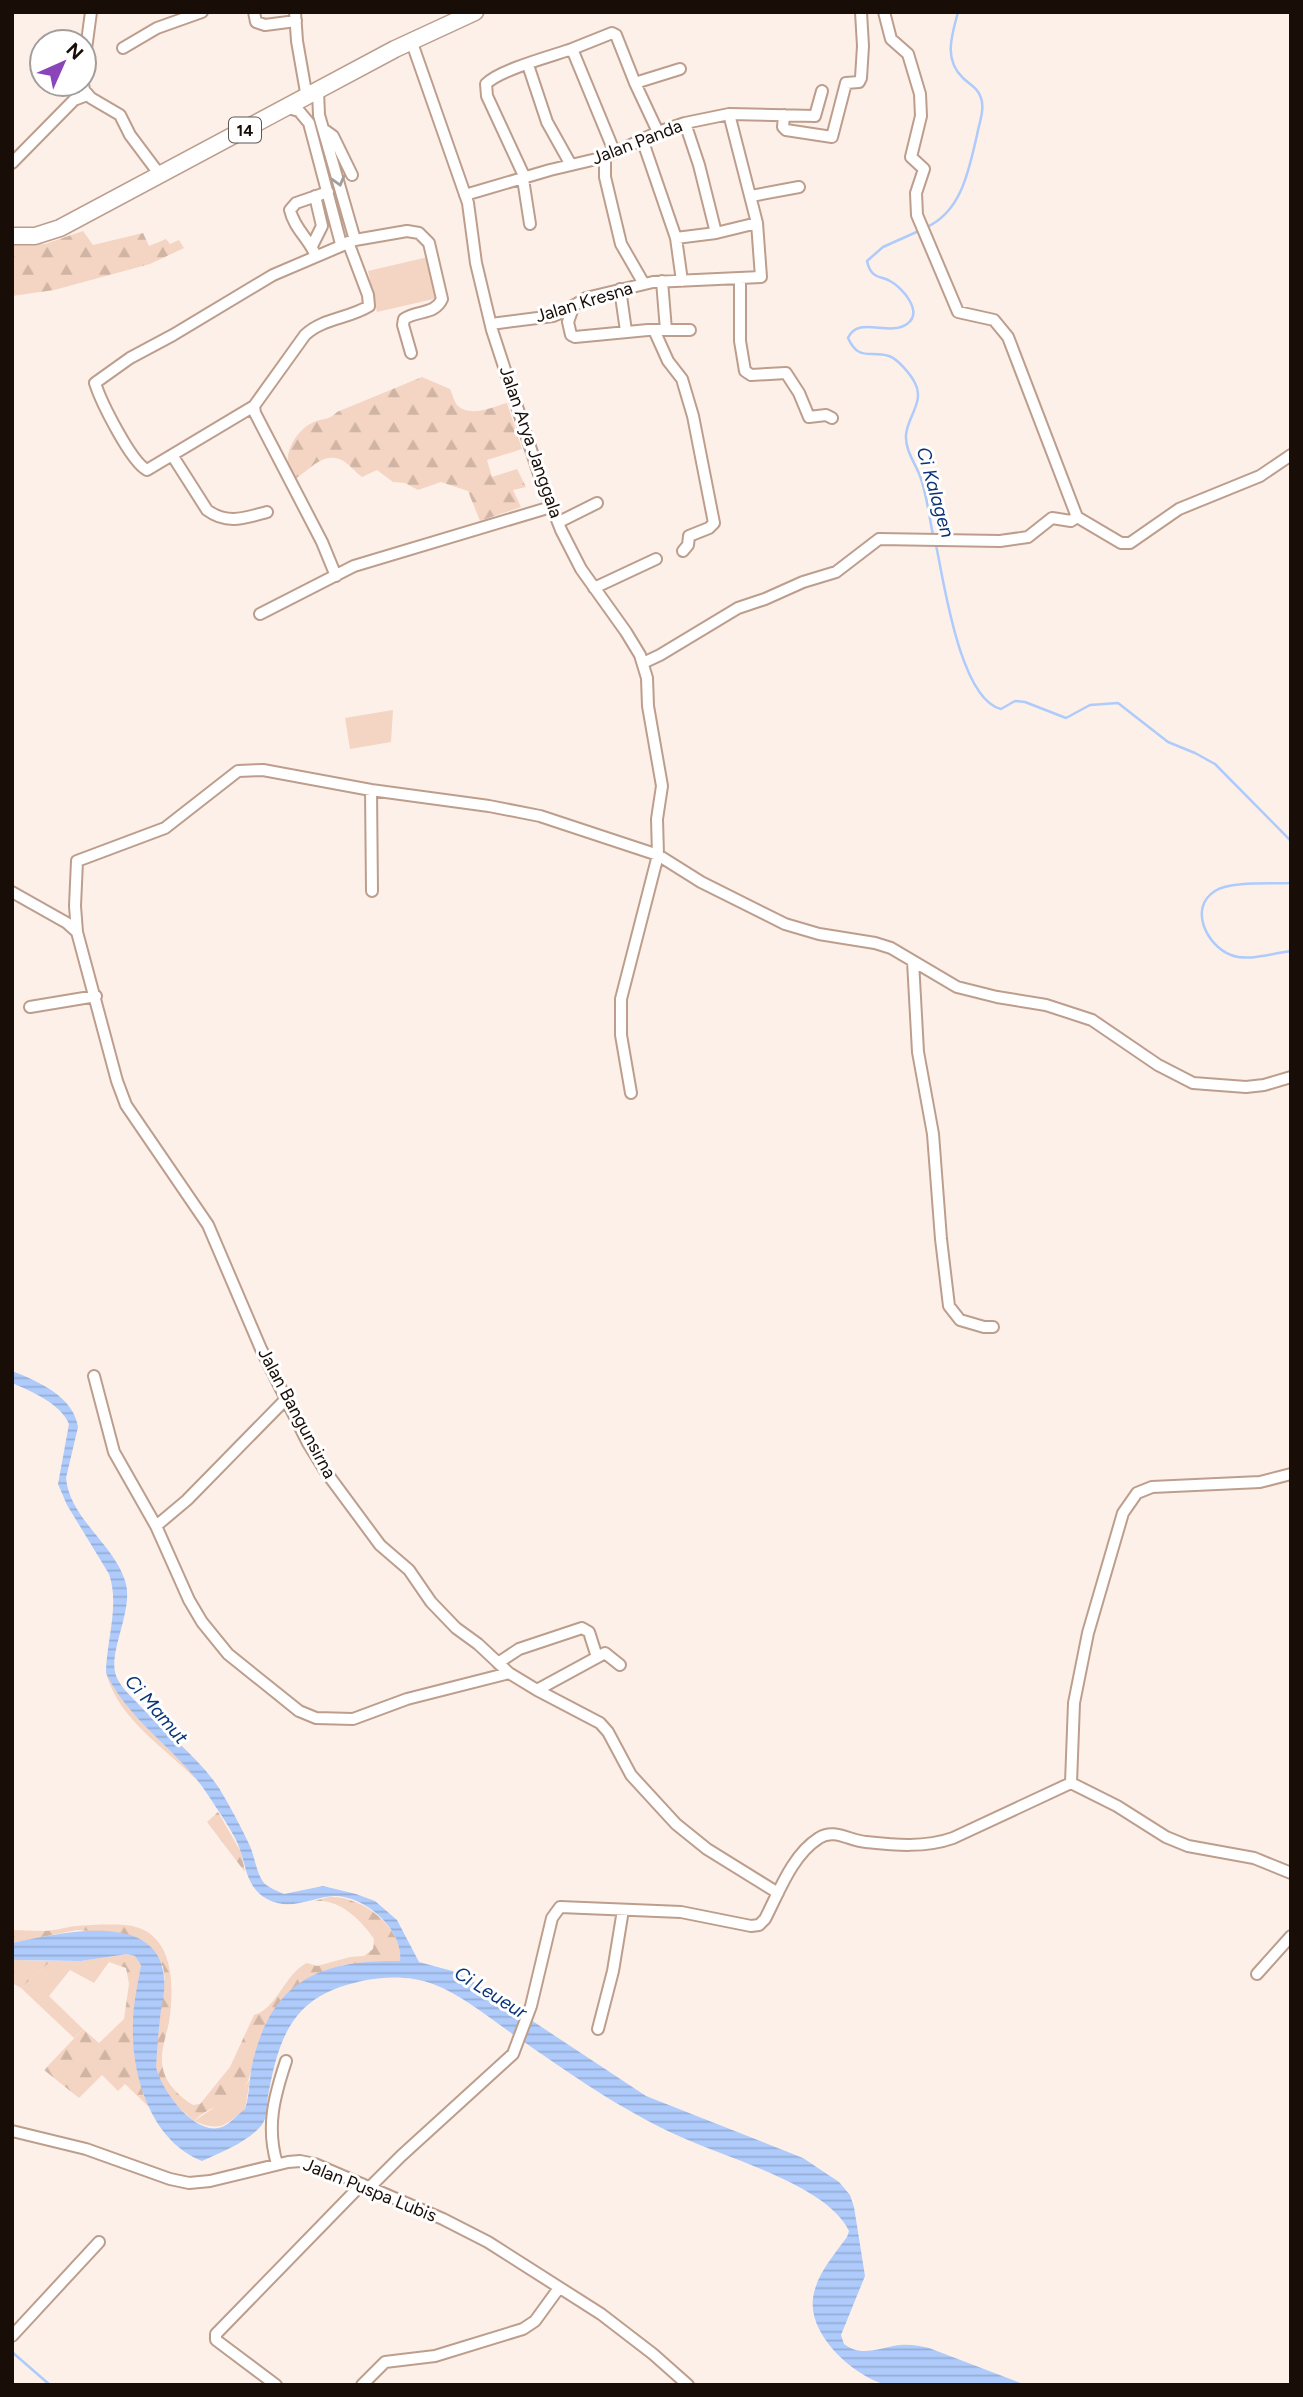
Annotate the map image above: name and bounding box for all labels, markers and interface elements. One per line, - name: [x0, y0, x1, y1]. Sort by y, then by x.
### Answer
- north arrow: [28, 28, 98, 98]
- text: N: [61, 38, 88, 65]
- street label: Jalan Panda: [589, 115, 685, 169]
- road number: 14: [229, 118, 261, 142]
- one-way arrow: [330, 175, 345, 187]
- street label: Jalan Kresna: [533, 277, 635, 327]
- street label: Jalan Arya Janggala: [495, 363, 567, 521]
- water label: Ci Kalagen: [912, 444, 959, 540]
- street label: Jalan Bangunsirna: [253, 1344, 341, 1482]
- water label: Ci Mamut: [120, 1670, 193, 1749]
- water label: Ci Leueur: [450, 1961, 532, 2024]
- street label: Jalan Puspa Lubis: [300, 2153, 440, 2227]

